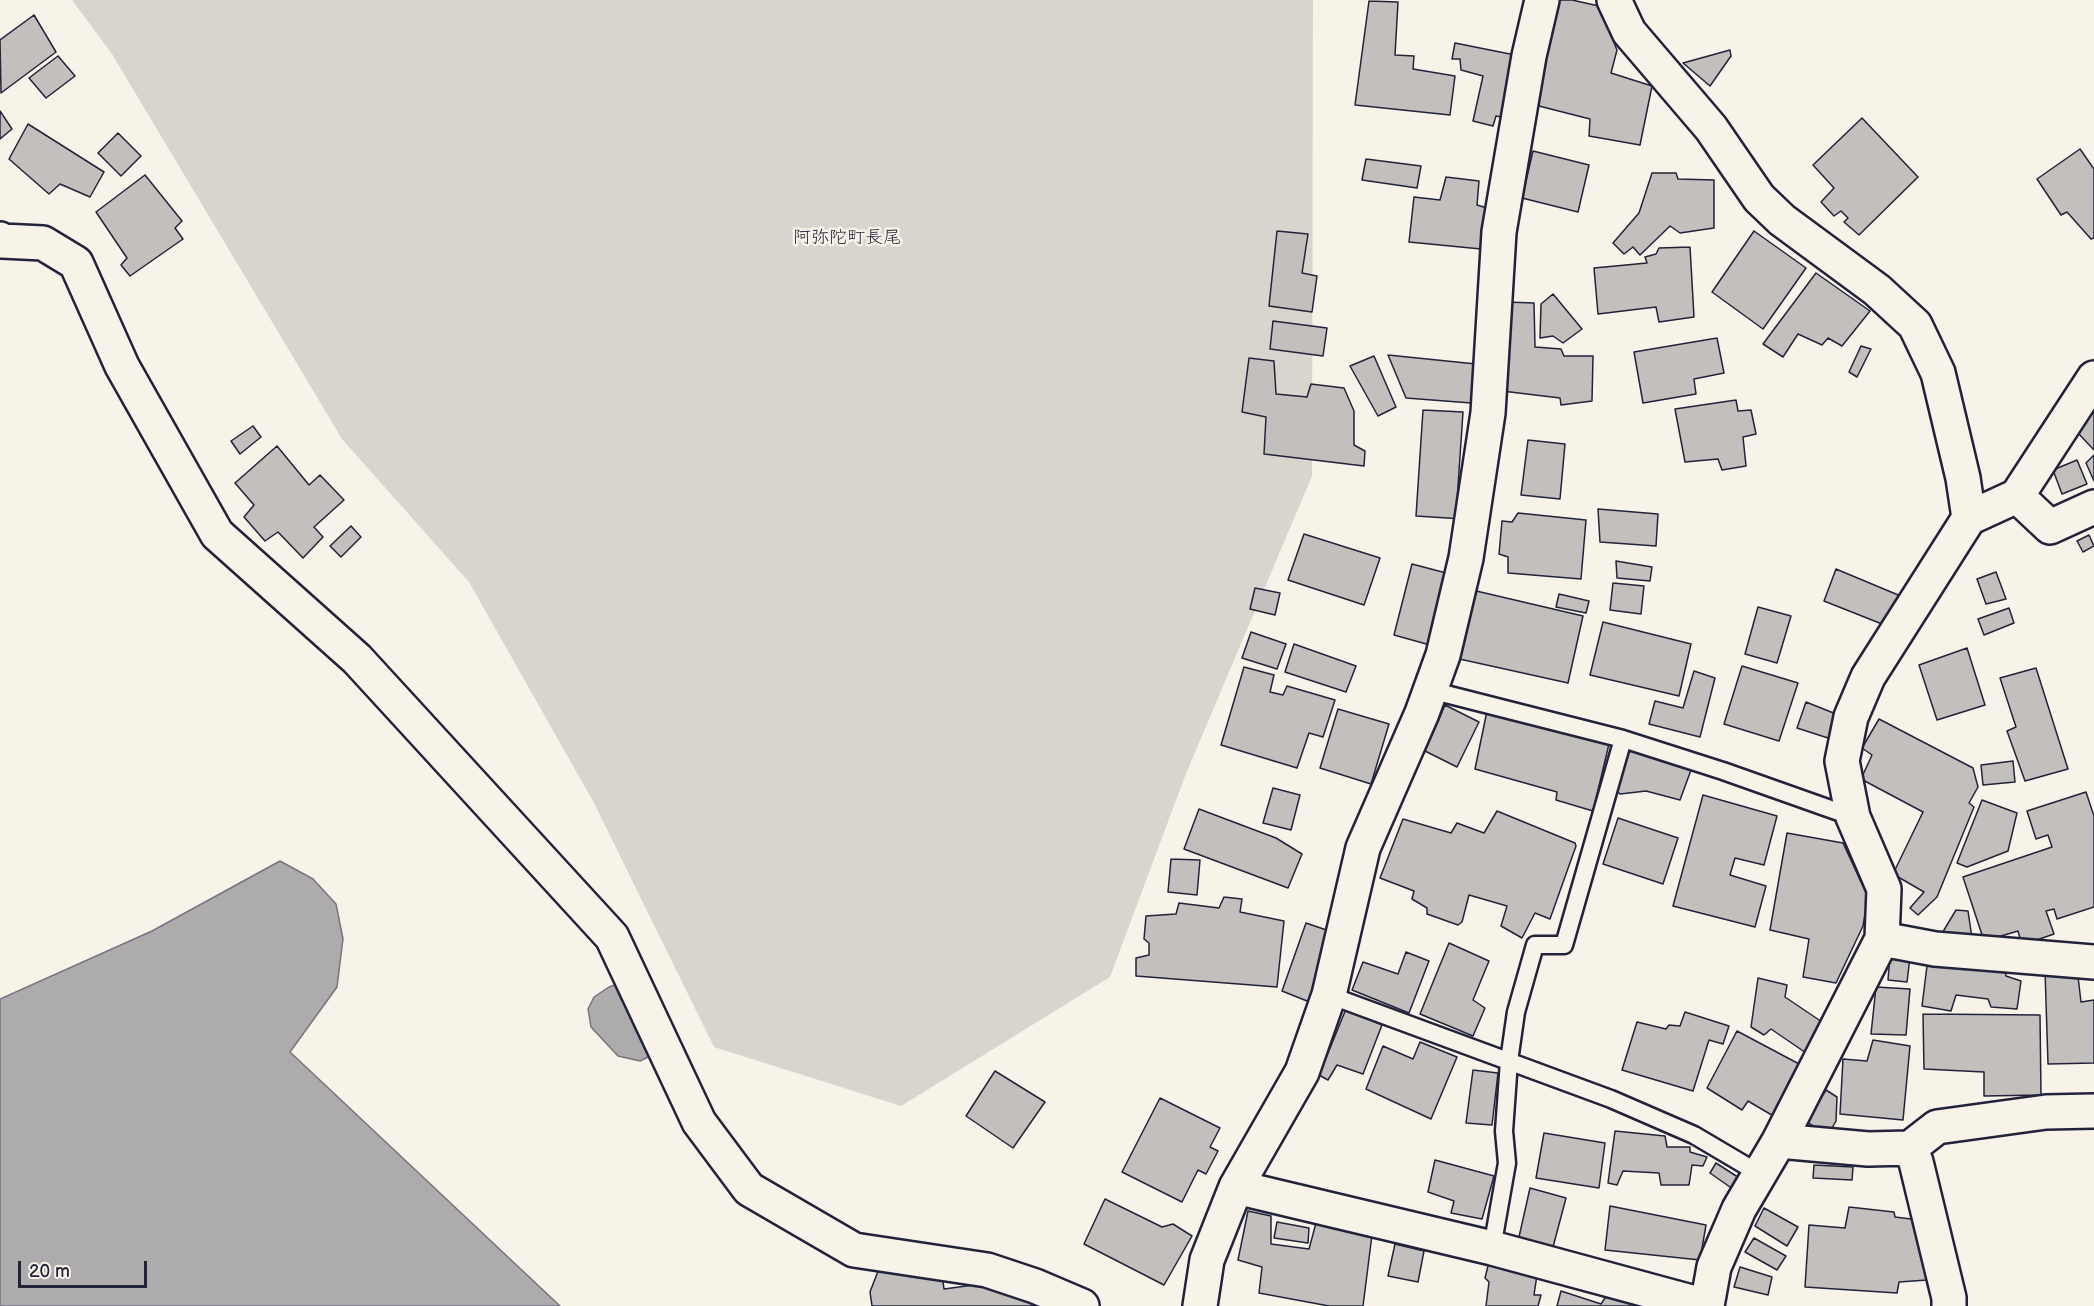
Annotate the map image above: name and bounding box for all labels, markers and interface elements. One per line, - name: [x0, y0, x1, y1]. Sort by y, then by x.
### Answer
- district label: 阿弥陀町長尾: [793, 227, 901, 249]
- scale bar: [21, 1249, 150, 1287]
- text: 20 m: [29, 1261, 70, 1282]

